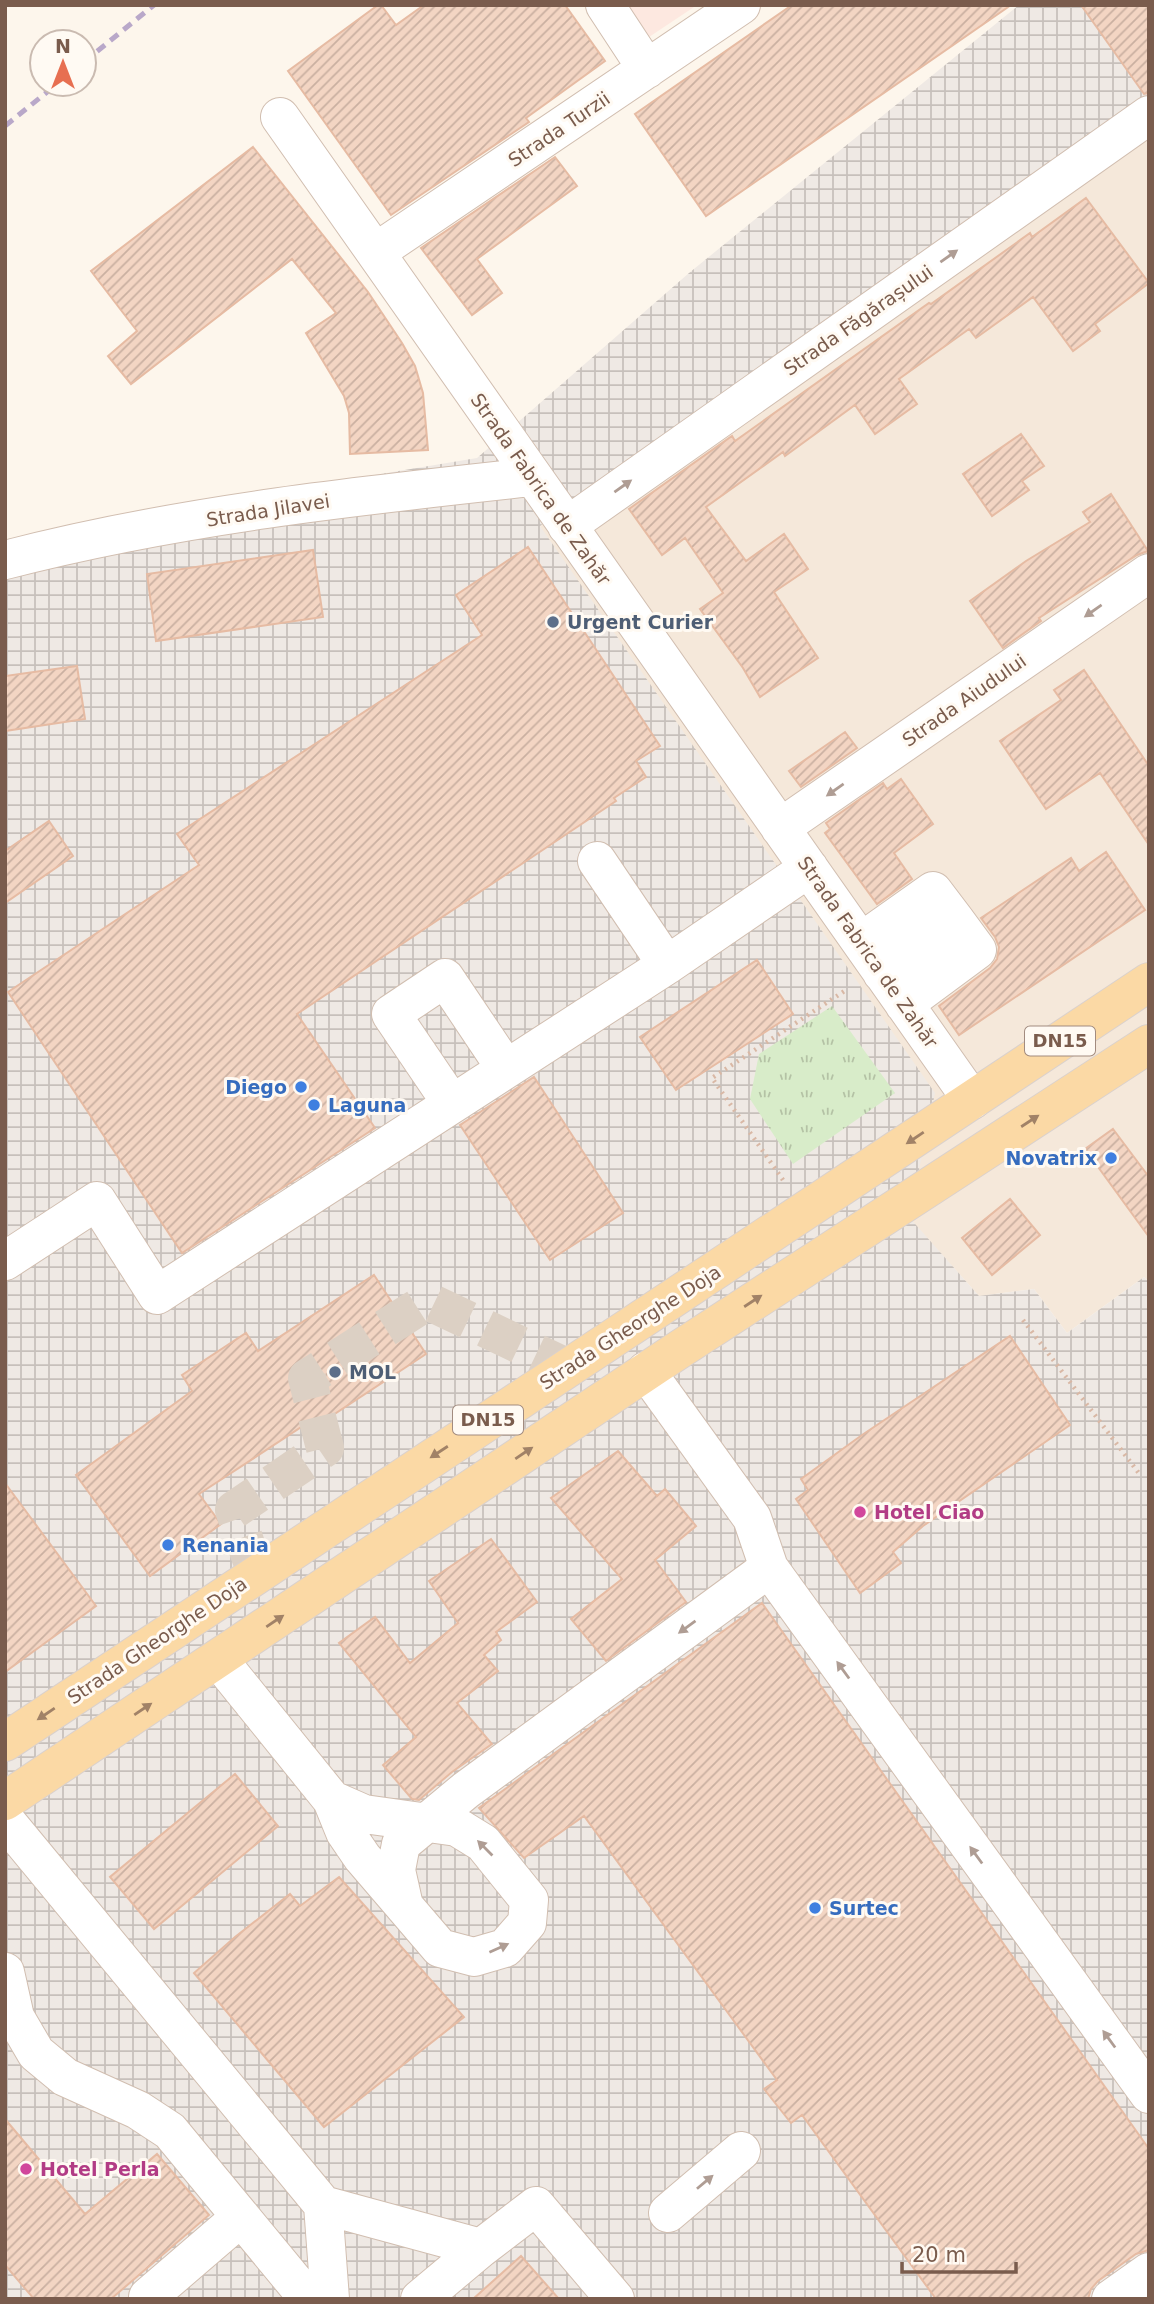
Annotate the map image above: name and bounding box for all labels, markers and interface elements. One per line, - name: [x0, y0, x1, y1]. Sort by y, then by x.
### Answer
- north arrow: [28, 28, 98, 98]
- text: N: [55, 35, 71, 57]
- street label: Strada Turzii: [504, 87, 614, 171]
- one-way arrow: [940, 249, 958, 263]
- street label: Strada Făgărașului: [779, 260, 937, 381]
- street label: Strada Fabrica de Zahăr: [466, 389, 616, 589]
- one-way arrow: [614, 479, 632, 493]
- street label: Strada Jilavei: [205, 489, 331, 531]
- one-way arrow: [1084, 604, 1102, 618]
- place label: Urgent Curier: [567, 611, 714, 633]
- marker: Urgent Curier: [545, 614, 561, 630]
- street label: Strada Aiudului: [898, 649, 1030, 751]
- one-way arrow: [825, 783, 845, 796]
- street label: Strada Fabrica de Zahăr: [793, 852, 943, 1052]
- road number: DN15: [1025, 1026, 1095, 1056]
- place label: Diego: [225, 1076, 287, 1098]
- marker: Diego: [293, 1079, 309, 1095]
- place label: Laguna: [328, 1094, 406, 1116]
- marker: Laguna: [306, 1097, 322, 1113]
- one-way arrow: [1021, 1114, 1039, 1128]
- one-way arrow: [906, 1131, 924, 1145]
- place label: Novatrix: [1006, 1147, 1097, 1169]
- marker: Novatrix: [1103, 1150, 1119, 1166]
- street label: Strada Gheorghe Doja: [535, 1260, 725, 1394]
- one-way arrow: [743, 1295, 763, 1308]
- place label: MOL: [349, 1361, 396, 1383]
- marker: MOL: [327, 1364, 343, 1380]
- road number: DN15: [453, 1406, 523, 1434]
- one-way arrow: [429, 1446, 449, 1459]
- one-way arrow: [515, 1446, 533, 1460]
- place label: Hotel Ciao: [874, 1501, 984, 1523]
- marker: Hotel Ciao: [852, 1504, 868, 1520]
- place label: Renania: [182, 1534, 269, 1556]
- marker: Renania: [160, 1537, 176, 1553]
- street label: Strada Gheorghe Doja: [63, 1572, 251, 1708]
- one-way arrow: [265, 1615, 284, 1628]
- one-way arrow: [678, 1620, 696, 1634]
- one-way arrow: [836, 1661, 850, 1679]
- one-way arrow: [134, 1703, 153, 1716]
- one-way arrow: [37, 1707, 55, 1721]
- one-way arrow: [477, 1840, 493, 1856]
- one-way arrow: [969, 1846, 983, 1864]
- place label: Surtec: [829, 1897, 899, 1919]
- marker: Surtec: [807, 1900, 823, 1916]
- one-way arrow: [489, 1942, 509, 1954]
- one-way arrow: [1102, 2030, 1116, 2048]
- place label: Hotel Perla: [40, 2158, 160, 2180]
- marker: Hotel Perla: [18, 2161, 34, 2177]
- one-way arrow: [696, 2175, 713, 2190]
- scale bar: [902, 2230, 1016, 2274]
- text: 20 m: [912, 2243, 966, 2267]

